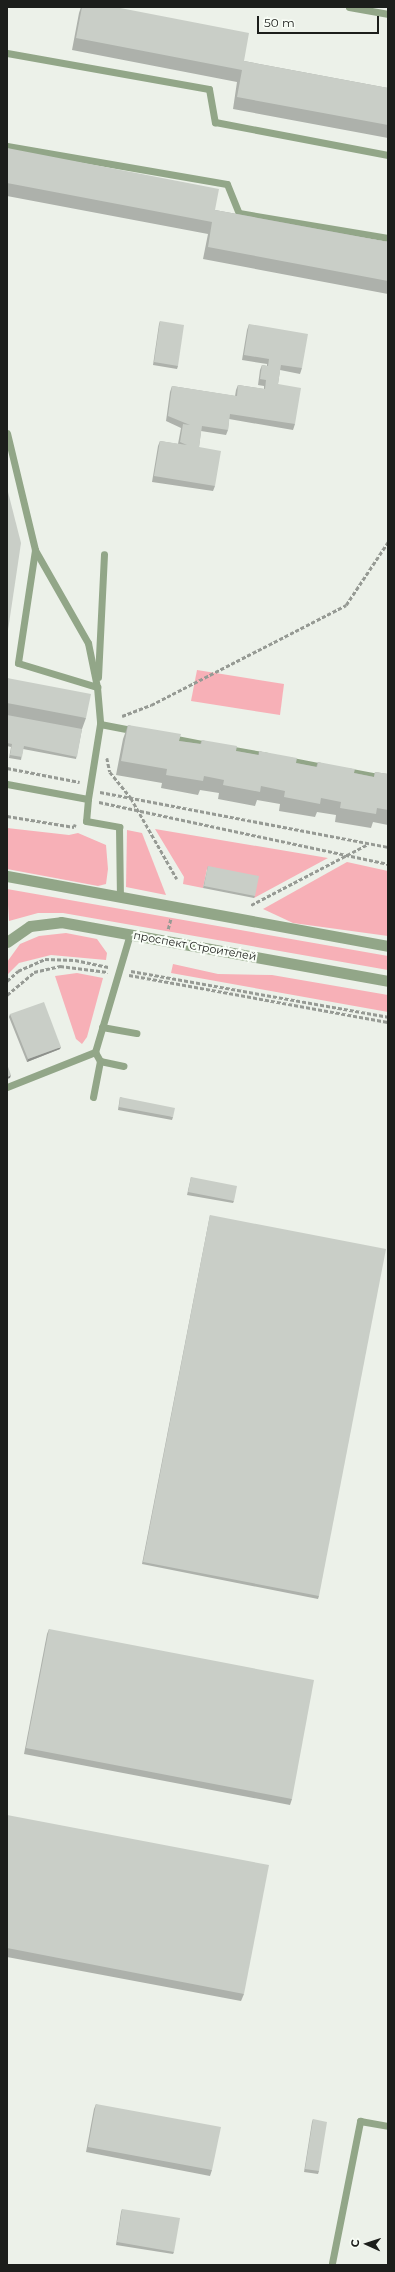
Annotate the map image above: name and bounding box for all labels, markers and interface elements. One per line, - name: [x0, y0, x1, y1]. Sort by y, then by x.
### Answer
- scale bar: [259, 8, 381, 34]
- text: 50 m: [264, 15, 295, 30]
- street label: проспект Строителей: [132, 929, 258, 963]
- north arrow: [347, 2224, 387, 2264]
- text: С: [348, 2239, 362, 2248]

